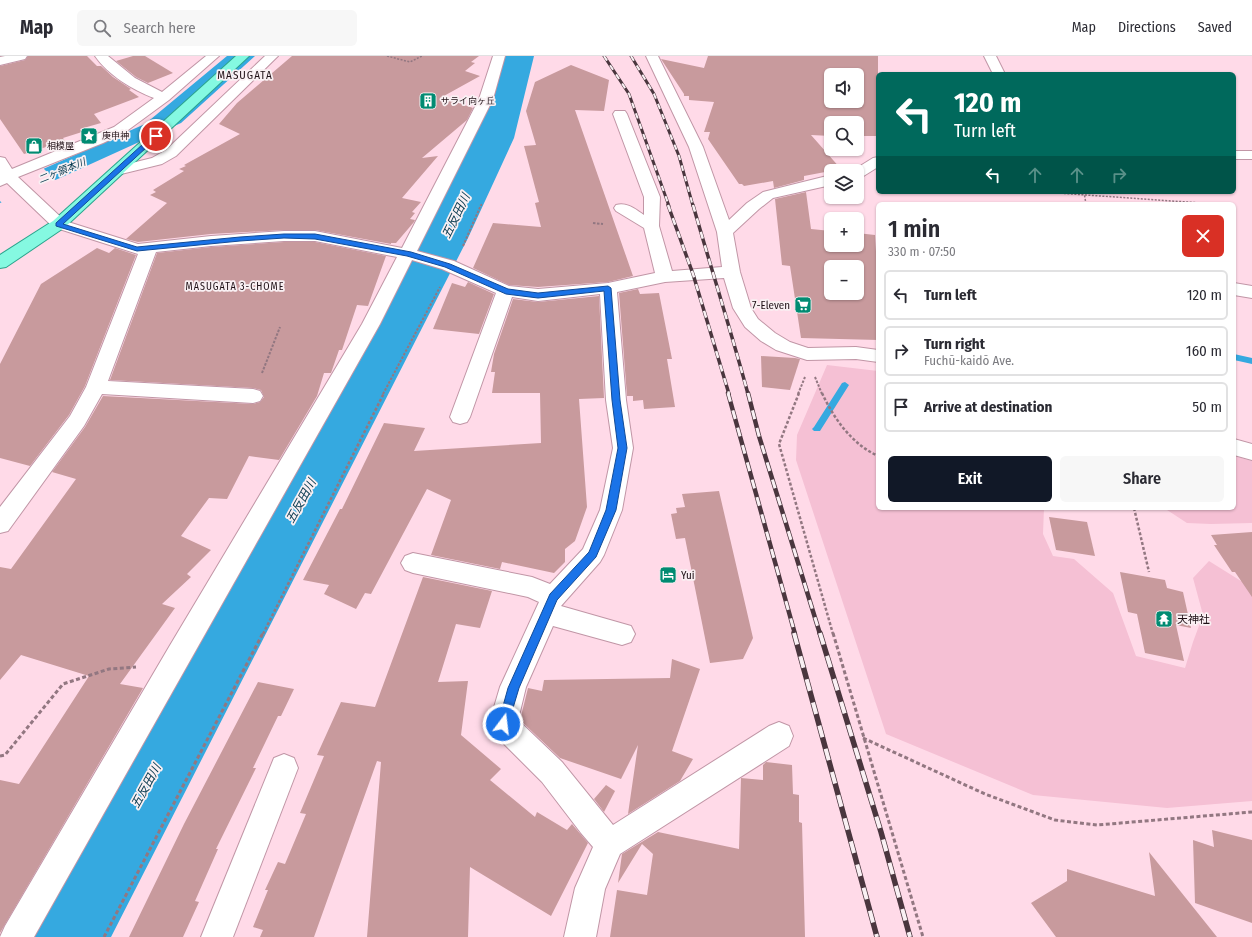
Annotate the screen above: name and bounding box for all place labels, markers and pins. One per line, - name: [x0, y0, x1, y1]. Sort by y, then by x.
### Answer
- building icon: サライ向ヶ丘: [418, 91, 438, 111]
- place label: サライ向ヶ丘: [441, 96, 495, 106]
- pin: [139, 119, 173, 153]
- place icon: 庚申神: [79, 126, 99, 146]
- place label: 庚申神: [102, 131, 129, 141]
- shop icon: 相模屋: [24, 136, 44, 156]
- place label: 相模屋: [47, 141, 74, 151]
- supermarket icon: 7-Eleven: [793, 295, 813, 315]
- place label: 7-Eleven: [752, 299, 790, 312]
- hotel icon: Yui: [658, 565, 678, 585]
- place label: Yui: [681, 569, 695, 582]
- temple icon: 天神社: [1154, 609, 1174, 629]
- place label: 天神社: [1177, 613, 1210, 626]

